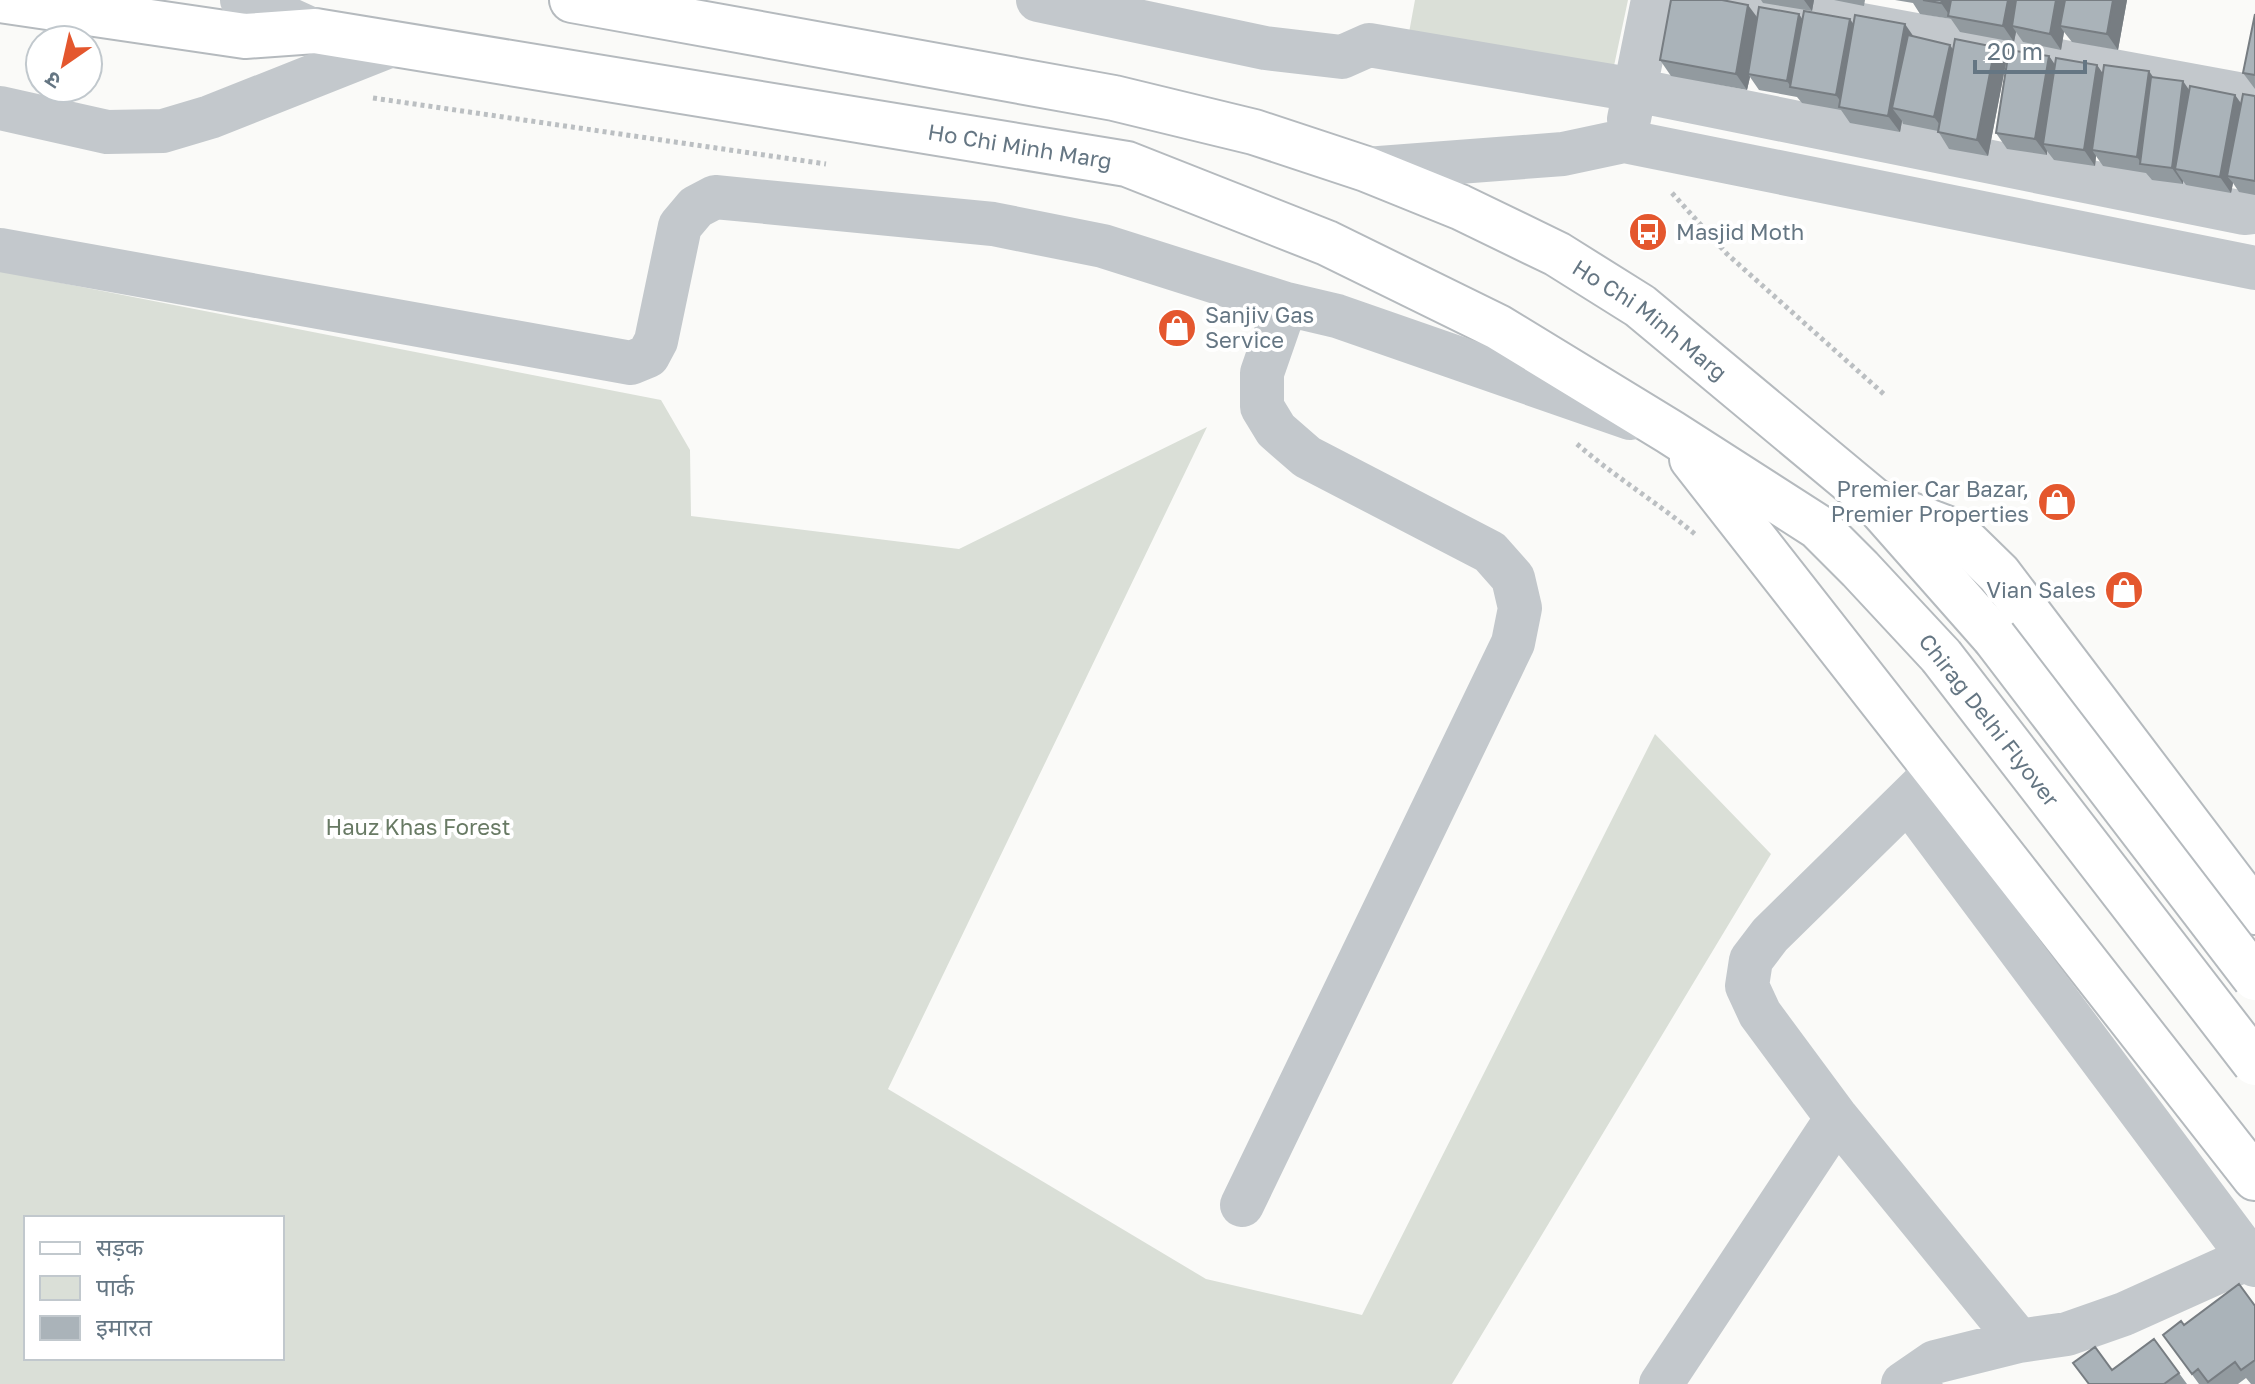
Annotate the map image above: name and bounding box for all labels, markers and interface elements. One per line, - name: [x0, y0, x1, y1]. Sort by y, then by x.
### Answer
- north arrow: [24, 24, 104, 104]
- scale bar: [1975, 24, 2085, 74]
- text: 20 m: [1987, 36, 2043, 65]
- text: उ: [39, 66, 65, 96]
- street label: Ho Chi Minh Marg: [926, 118, 1114, 174]
- bus stop icon: Masjid Moth: [1627, 211, 1669, 253]
- place label: Masjid Moth: [1676, 218, 1804, 245]
- street label: Ho Chi Minh Marg: [1568, 253, 1733, 386]
- place label: Sanjiv Gas Service: [1205, 301, 1314, 353]
- shop icon: Sanjiv Gas Service: [1156, 307, 1198, 349]
- place label: Premier Car Bazar, Premier Properties: [1831, 475, 2029, 527]
- shop icon: Premier Car Bazar, Premier Properties: [2036, 481, 2078, 523]
- shop icon: Vian Sales: [2103, 569, 2145, 611]
- place label: Vian Sales: [1986, 576, 2096, 603]
- street label: Chirag Delhi Flyover: [1914, 628, 2066, 812]
- park label: Hauz Khas Forest: [325, 813, 511, 840]
- legend: [24, 1216, 284, 1360]
- text: सड़क: [96, 1232, 144, 1261]
- text: पार्क: [96, 1272, 135, 1301]
- text: इमारत: [96, 1312, 153, 1341]

